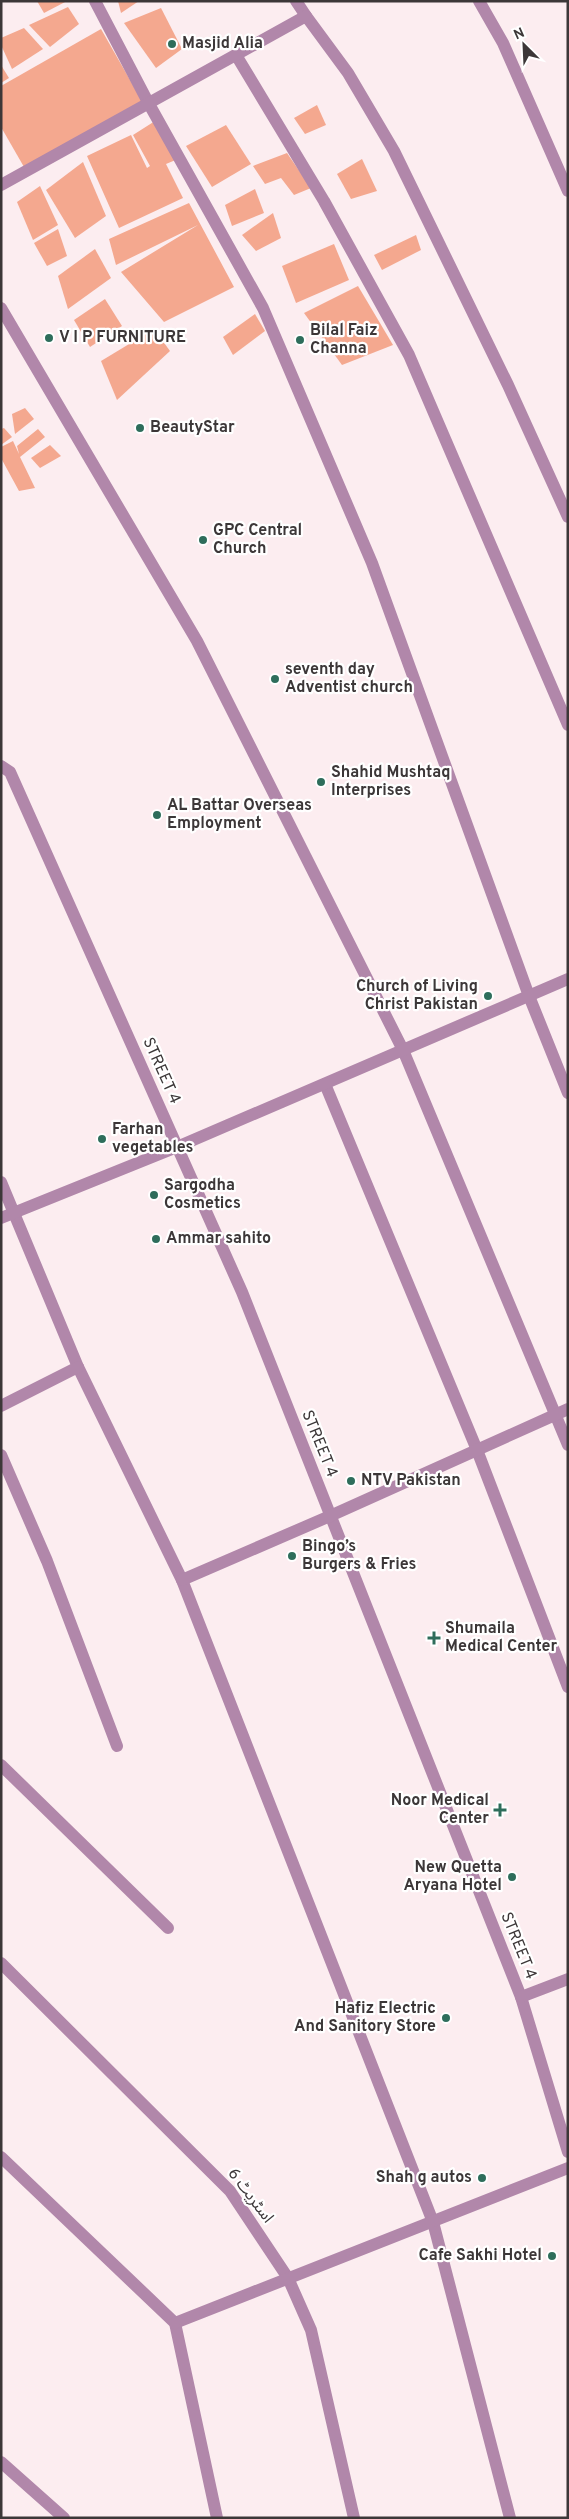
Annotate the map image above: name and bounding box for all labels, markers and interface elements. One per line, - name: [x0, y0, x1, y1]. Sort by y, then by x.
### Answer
- north arrow: [499, 20, 549, 70]
- text: N: [511, 25, 527, 44]
- place label: Masjid Alia: [182, 34, 263, 54]
- marker: Masjid Alia: [166, 38, 178, 50]
- place label: Bilal Faiz Channa: [310, 321, 378, 359]
- place label: V I P FURNITURE: [59, 328, 186, 348]
- marker: V I P FURNITURE: [43, 332, 55, 344]
- marker: Bilal Faiz Channa: [294, 334, 306, 346]
- place label: BeautyStar: [150, 418, 235, 438]
- marker: BeautyStar: [134, 422, 146, 434]
- place label: GPC Central Church: [213, 521, 302, 559]
- marker: GPC Central Church: [197, 534, 209, 546]
- place label: seventh day Adventist church: [285, 660, 413, 698]
- marker: seventh day Adventist church: [269, 673, 281, 685]
- place label: Shahid Mushtaq Interprises: [331, 763, 450, 801]
- marker: Shahid Mushtaq Interprises: [315, 776, 327, 788]
- place label: AL Battar Overseas Employment: [167, 796, 312, 834]
- marker: AL Battar Overseas Employment: [151, 809, 163, 821]
- place label: Church of Living Christ Pakistan: [356, 977, 478, 1015]
- marker: Church of Living Christ Pakistan: [482, 990, 494, 1002]
- street label: STREET 4: [138, 1035, 185, 1107]
- place label: Farhan vegetables: [112, 1120, 194, 1158]
- marker: Farhan vegetables: [96, 1133, 108, 1145]
- place label: Sargodha Cosmetics: [164, 1176, 241, 1214]
- marker: Sargodha Cosmetics: [148, 1189, 160, 1201]
- place label: Ammar sahito: [166, 1229, 271, 1249]
- marker: Ammar sahito: [150, 1233, 162, 1245]
- street label: STREET 4: [296, 1408, 342, 1481]
- place label: NTV Pakistan: [361, 1471, 461, 1491]
- marker: NTV Pakistan: [345, 1475, 357, 1487]
- place label: Bingo’s Burgers & Fries: [302, 1537, 416, 1575]
- marker: Bingo’s Burgers & Fries: [286, 1550, 298, 1562]
- place label: Shumaila Medical Center: [445, 1619, 558, 1657]
- marker: Shumaila Medical Center: [427, 1631, 441, 1645]
- place label: Noor Medical Center: [391, 1791, 489, 1829]
- marker: Noor Medical Center: [493, 1803, 507, 1817]
- place label: New Quetta Aryana Hotel: [403, 1858, 502, 1896]
- marker: New Quetta Aryana Hotel: [506, 1871, 518, 1883]
- street label: STREET 4: [495, 1910, 541, 1983]
- place label: Hafiz Electric And Sanitory Store: [294, 1999, 436, 2037]
- marker: Hafiz Electric And Sanitory Store: [440, 2012, 452, 2024]
- street label: اسٹریٹ 6: [223, 2165, 277, 2227]
- place label: Shah g autos: [376, 2168, 472, 2188]
- marker: Shah g autos: [476, 2172, 488, 2184]
- place label: Cafe Sakhi Hotel: [419, 2246, 542, 2266]
- marker: Cafe Sakhi Hotel: [546, 2250, 558, 2262]

